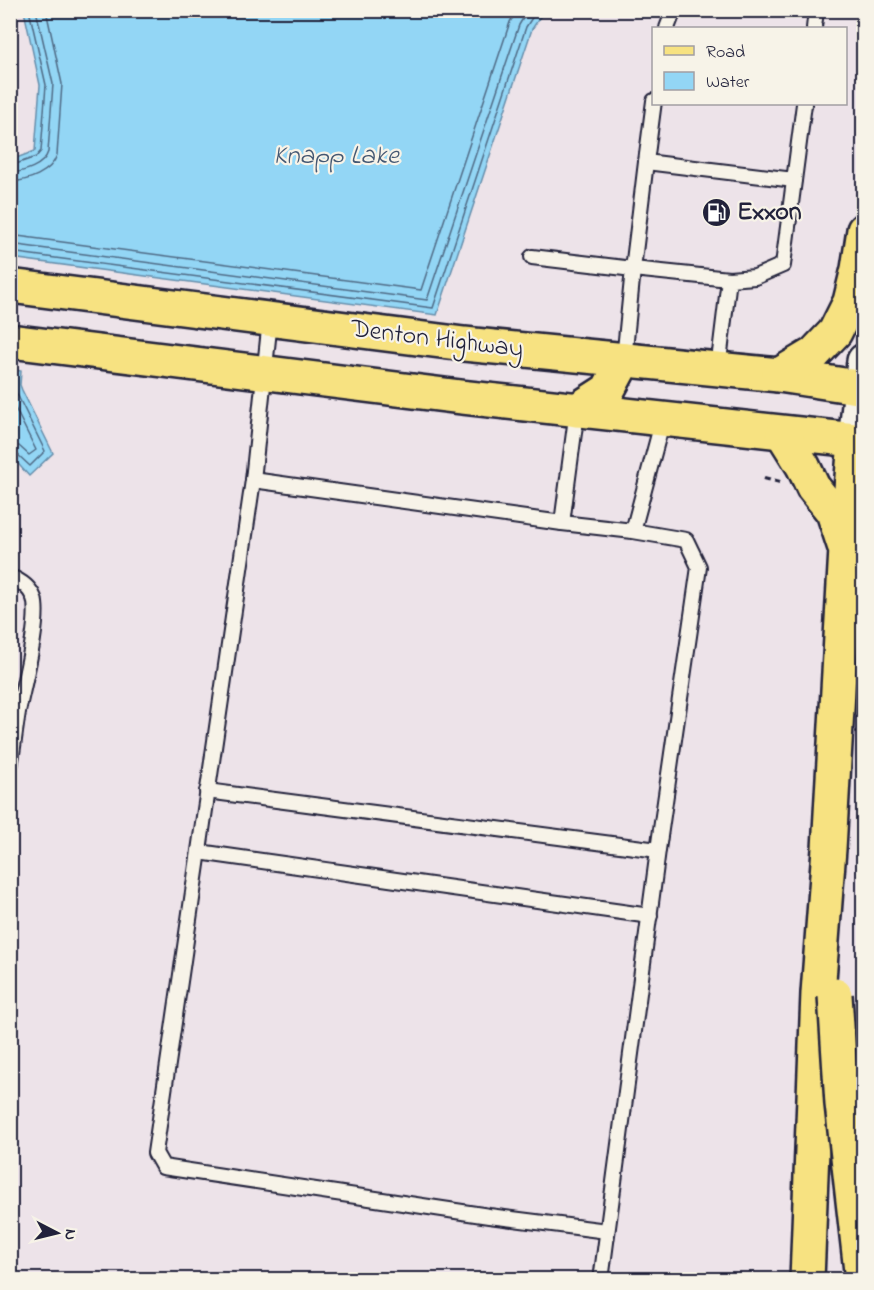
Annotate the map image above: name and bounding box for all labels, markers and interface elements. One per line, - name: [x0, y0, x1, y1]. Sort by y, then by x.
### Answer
- legend: [652, 27, 847, 105]
- text: Road: [706, 40, 745, 66]
- text: Water: [706, 70, 750, 96]
- water label: Knapp Lake: [273, 137, 401, 176]
- place label: Exxon: [737, 194, 802, 232]
- fuel station icon: Exxon: [700, 197, 732, 229]
- street label: Denton Highway: [348, 310, 525, 369]
- north arrow: [27, 1203, 87, 1263]
- text: N: [57, 1228, 82, 1242]

